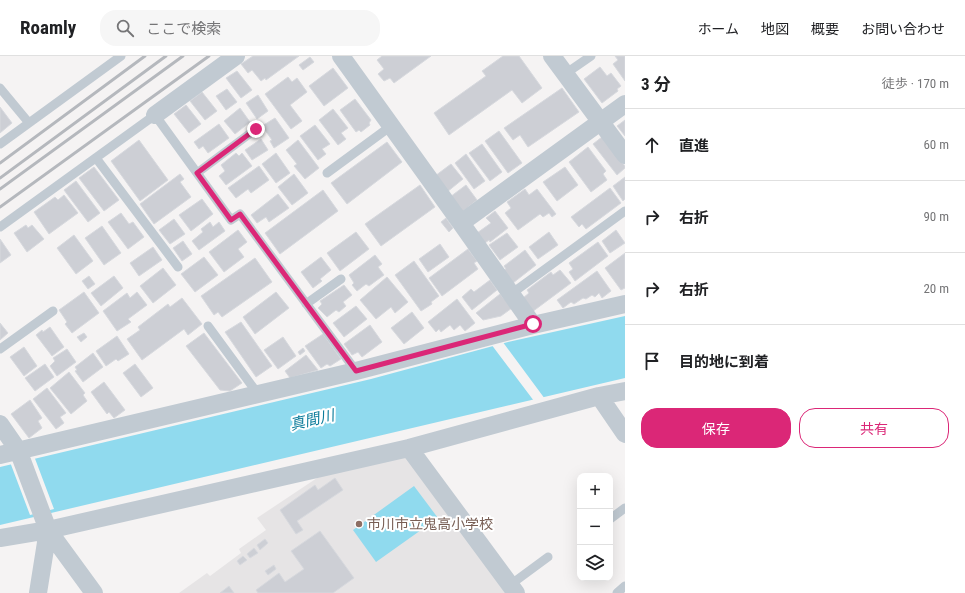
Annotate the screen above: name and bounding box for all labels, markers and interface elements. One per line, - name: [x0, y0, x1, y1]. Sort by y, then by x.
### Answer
- search box: [100, 10, 380, 46]
- text: Roamly: [20, 16, 76, 39]
- icon: search: [114, 17, 136, 39]
- text: ここで検索: [146, 20, 221, 38]
- text: ホーム: [697, 21, 739, 37]
- text: 地図: [761, 21, 789, 37]
- text: 概要: [811, 21, 839, 37]
- text: お問い合わせ: [861, 21, 945, 37]
- text: 3 分: [641, 74, 671, 94]
- text: 徒歩 · 170 m: [882, 76, 949, 91]
- route end: [247, 120, 265, 138]
- icon: ahead: [641, 134, 663, 156]
- text: 直進: [679, 137, 709, 155]
- text: 60 m: [923, 137, 949, 152]
- icon: right: [641, 206, 663, 228]
- text: 右折: [679, 209, 709, 227]
- text: 90 m: [923, 209, 949, 224]
- icon: right: [641, 278, 663, 300]
- text: 右折: [679, 281, 709, 299]
- text: 20 m: [923, 281, 949, 296]
- route start: [524, 315, 542, 333]
- icon: arrive: [641, 350, 663, 372]
- text: 目的地に到着: [679, 353, 769, 371]
- water label: 真間川: [288, 406, 338, 434]
- button: 保存: [641, 408, 791, 448]
- button: 共有: [799, 408, 949, 448]
- map controls: [577, 473, 613, 581]
- button: +: [577, 473, 613, 509]
- button: −: [577, 509, 613, 545]
- place label: 市川市立鬼高小学校: [367, 516, 493, 532]
- marker: 市川市立鬼高小学校: [354, 519, 364, 529]
- button: layers: [577, 545, 613, 581]

